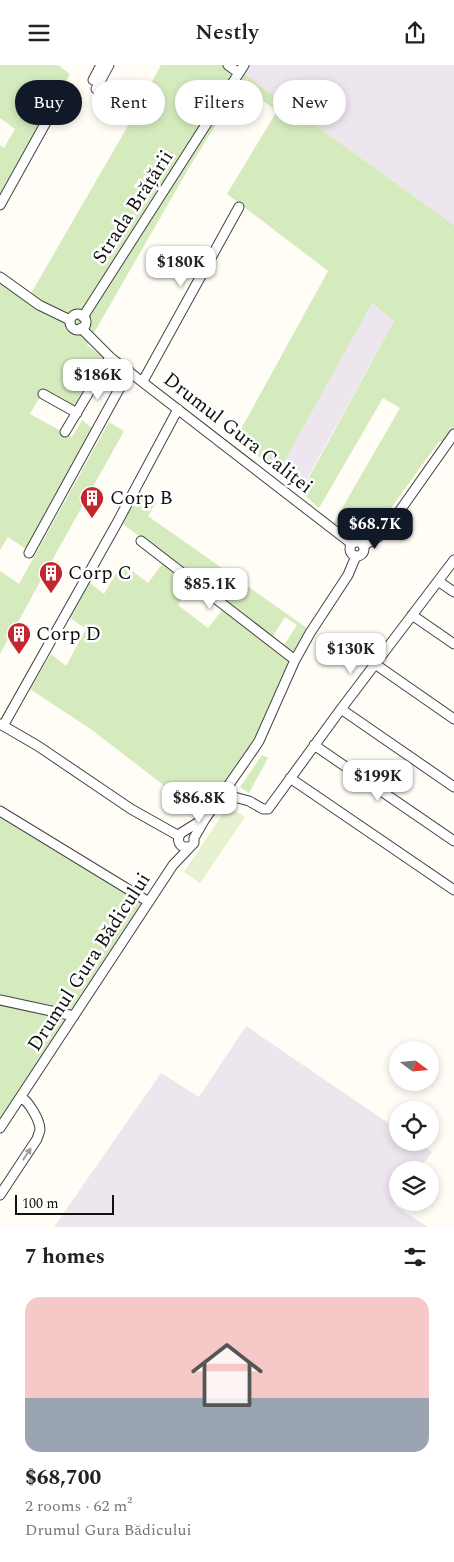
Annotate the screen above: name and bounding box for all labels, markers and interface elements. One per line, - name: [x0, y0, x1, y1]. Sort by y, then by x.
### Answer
- text: Nestly: [195, 16, 259, 49]
- icon: menu: [25, 19, 53, 47]
- icon: share: [401, 19, 429, 47]
- chip: Buy: [15, 80, 82, 125]
- chip: Rent: [92, 80, 165, 125]
- chip: Filters: [175, 80, 263, 125]
- chip: New: [273, 80, 346, 125]
- street label: Strada Brățării: [85, 144, 181, 270]
- pin: $180K: [146, 245, 216, 288]
- text: $180K: [157, 250, 205, 274]
- pin: $186K: [63, 359, 133, 401]
- text: $186K: [74, 363, 122, 387]
- street label: Drumul Gura Caliței: [157, 365, 319, 501]
- place label: Corp B: [110, 483, 173, 513]
- building icon: Corp B: [79, 485, 105, 519]
- pin: $68.7K: [334, 507, 416, 550]
- text: $68.7K: [349, 512, 401, 536]
- place label: Corp C: [68, 558, 132, 588]
- building icon: Corp C: [38, 560, 64, 594]
- pin: $85.1K: [169, 567, 251, 610]
- text: $85.1K: [184, 572, 236, 596]
- place label: Corp D: [36, 619, 101, 649]
- building icon: Corp D: [6, 621, 32, 655]
- pin: $130K: [316, 633, 386, 675]
- text: $130K: [327, 637, 375, 661]
- pin: $199K: [343, 759, 413, 802]
- text: $199K: [354, 764, 402, 788]
- pin: $86.8K: [158, 781, 240, 824]
- text: $86.8K: [173, 786, 225, 810]
- street label: Drumul Gura Bădicului: [20, 867, 158, 1057]
- north arrow: [389, 1041, 439, 1091]
- map controls: [389, 1041, 439, 1211]
- button: locate: [389, 1101, 439, 1151]
- one-way arrow: [22, 1148, 32, 1161]
- button: layers: [389, 1161, 439, 1211]
- scale bar: [15, 1192, 114, 1215]
- text: 100 m: [22, 1193, 59, 1214]
- text: 7 homes: [25, 1241, 105, 1273]
- icon: filters: [401, 1243, 429, 1271]
- icon: home: [182, 1330, 272, 1420]
- text: $68,700: [25, 1462, 101, 1494]
- text: 2 rooms · 62 m²: [25, 1494, 132, 1518]
- text: Drumul Gura Bădicului: [25, 1518, 191, 1542]

